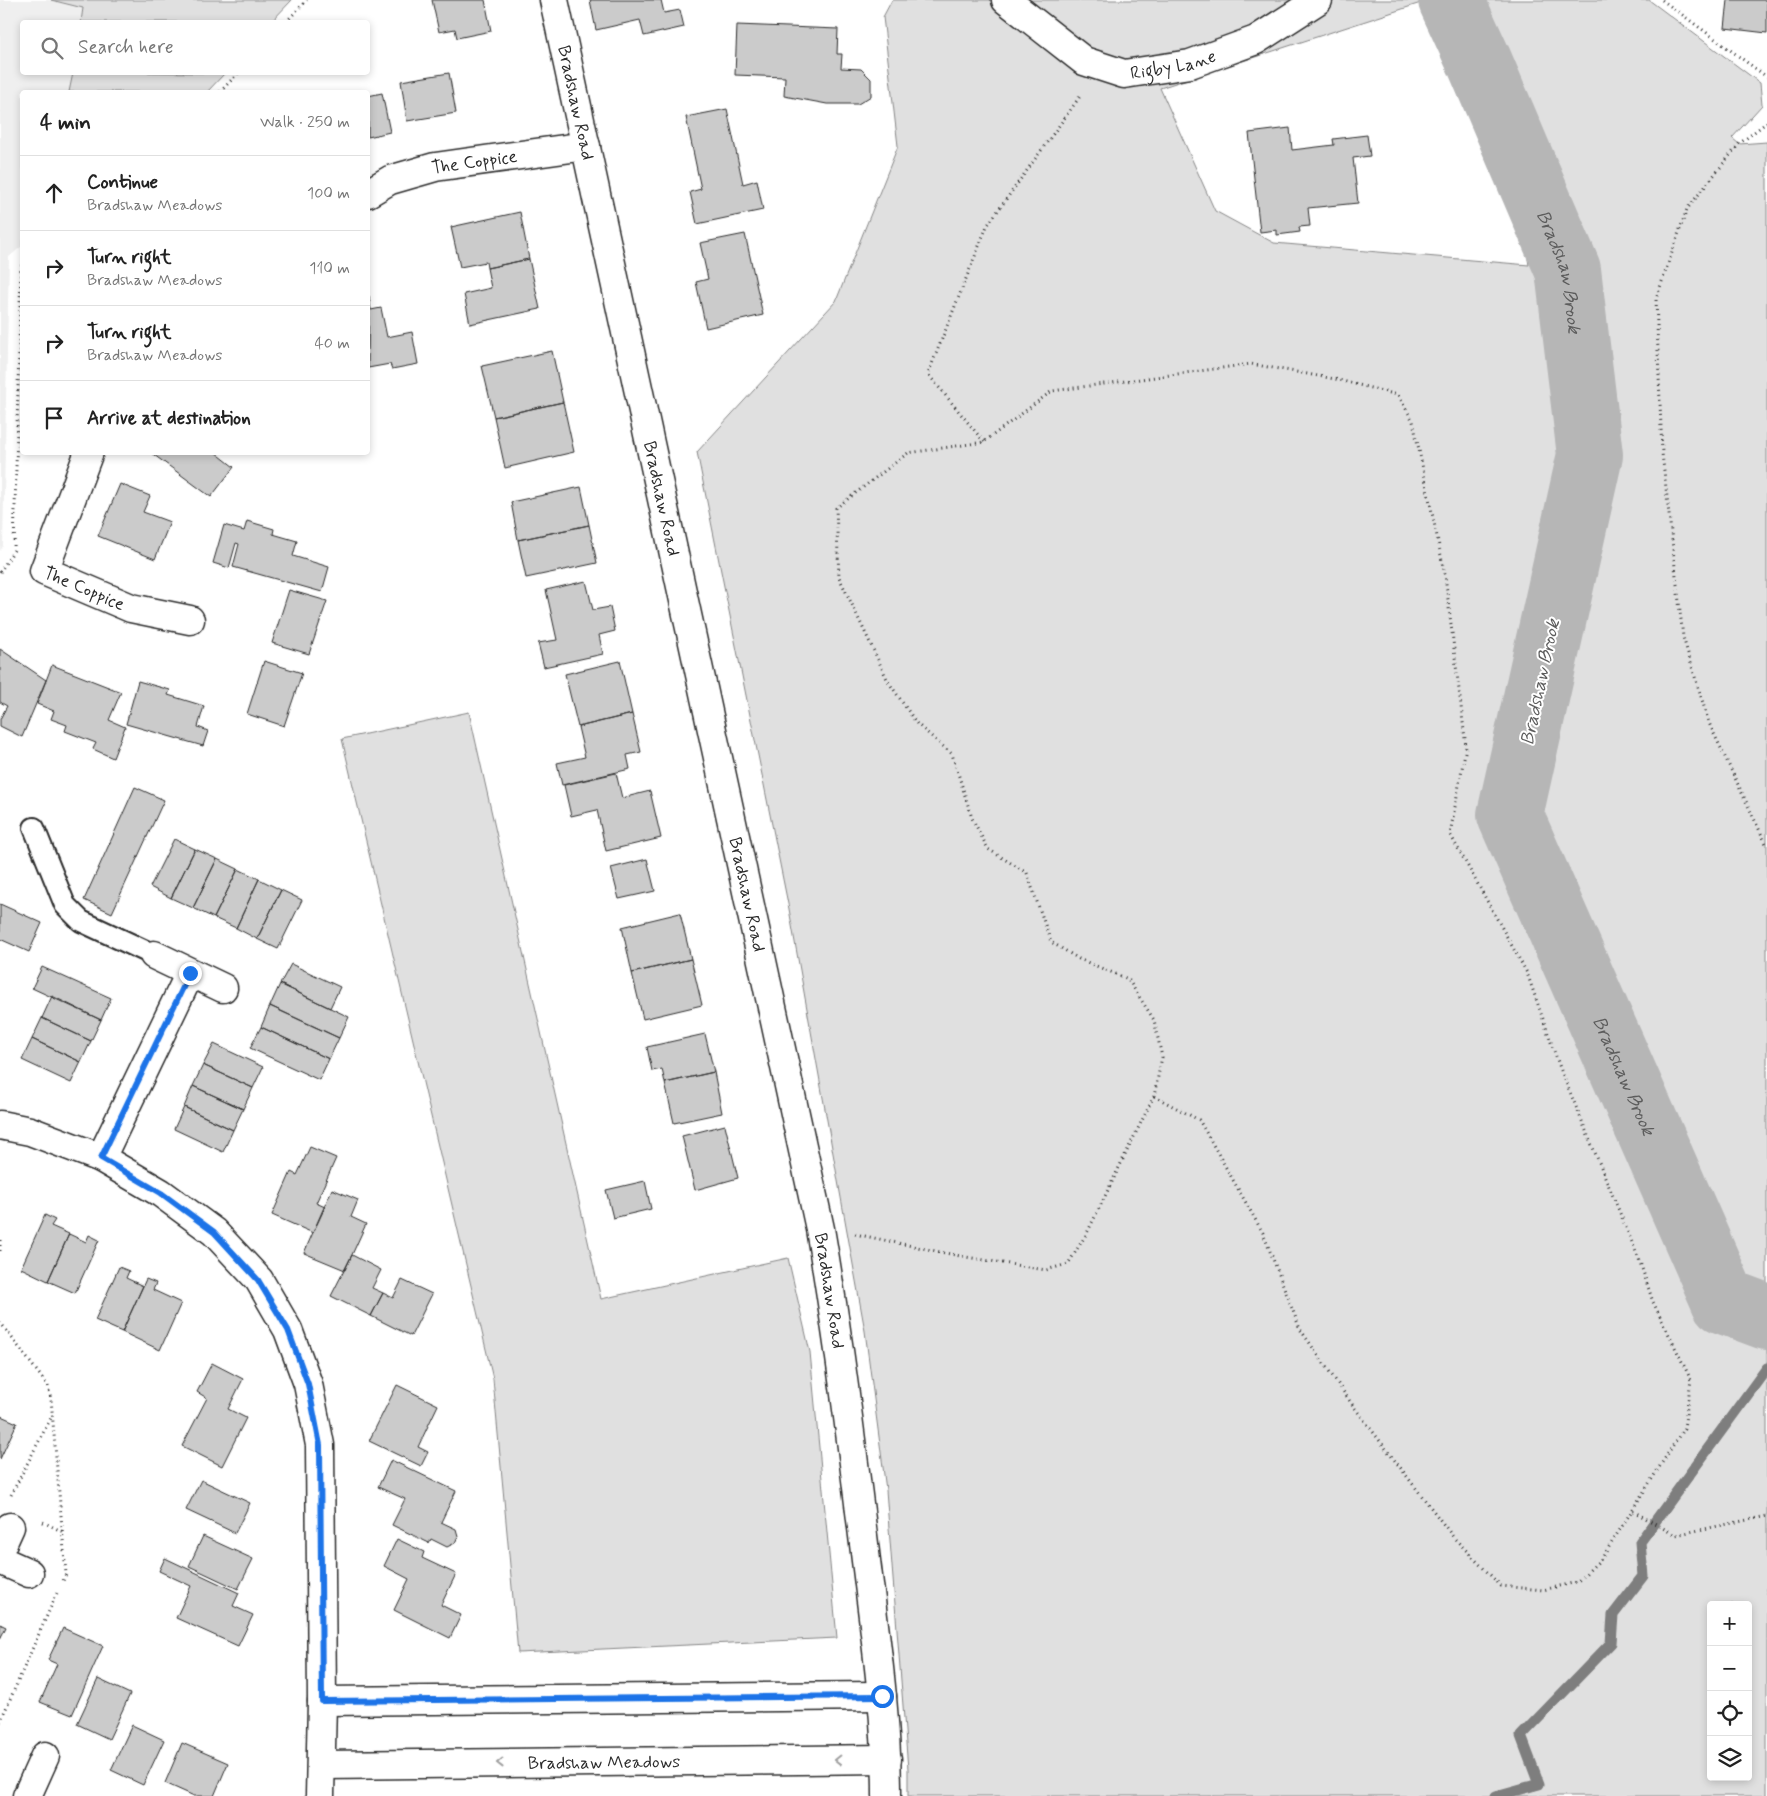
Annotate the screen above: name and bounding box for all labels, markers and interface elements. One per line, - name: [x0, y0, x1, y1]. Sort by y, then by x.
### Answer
- search box: [20, 20, 370, 75]
- icon: search: [38, 34, 66, 62]
- text: Search here: [78, 35, 174, 60]
- street label: Bradshaw Road: [551, 43, 599, 162]
- street label: Rigby Lane: [1129, 45, 1219, 86]
- text: 4 min: [40, 109, 91, 137]
- text: Walk · 250 m: [260, 112, 350, 133]
- street label: The Coppice: [430, 145, 519, 180]
- text: Continue: [87, 170, 158, 195]
- icon: ahead: [40, 179, 68, 207]
- text: 100 m: [307, 183, 350, 204]
- text: Bradshaw Meadows: [87, 195, 222, 216]
- water label: Bradshaw Brook: [1530, 207, 1587, 336]
- text: Turn right: [87, 245, 171, 270]
- icon: right: [40, 254, 68, 282]
- text: 110 m: [309, 258, 350, 279]
- text: Bradshaw Meadows: [87, 270, 222, 291]
- text: Turn right: [87, 320, 171, 345]
- icon: right: [40, 329, 68, 357]
- text: 40 m: [314, 333, 350, 354]
- text: Bradshaw Meadows: [87, 345, 222, 366]
- icon: arrive: [40, 404, 68, 432]
- text: Arrive at destination: [87, 406, 251, 431]
- street label: Bradshaw Road: [637, 439, 685, 558]
- street label: The Coppice: [39, 561, 128, 617]
- water label: Bradshaw Brook: [1515, 616, 1566, 747]
- street label: Bradshaw Road: [722, 835, 771, 954]
- route end: [179, 962, 202, 985]
- water label: Bradshaw Brook: [1586, 1012, 1661, 1141]
- street label: Bradshaw Road: [808, 1231, 850, 1350]
- map controls: [1707, 1601, 1752, 1781]
- button: +: [1707, 1601, 1752, 1646]
- button: −: [1707, 1646, 1752, 1691]
- route start: [871, 1685, 894, 1708]
- button: locate: [1707, 1691, 1752, 1736]
- button: layers: [1707, 1736, 1752, 1781]
- street label: Bradshaw Meadows: [528, 1750, 680, 1776]
- one-way arrow: [834, 1754, 842, 1765]
- one-way arrow: [496, 1758, 504, 1768]

